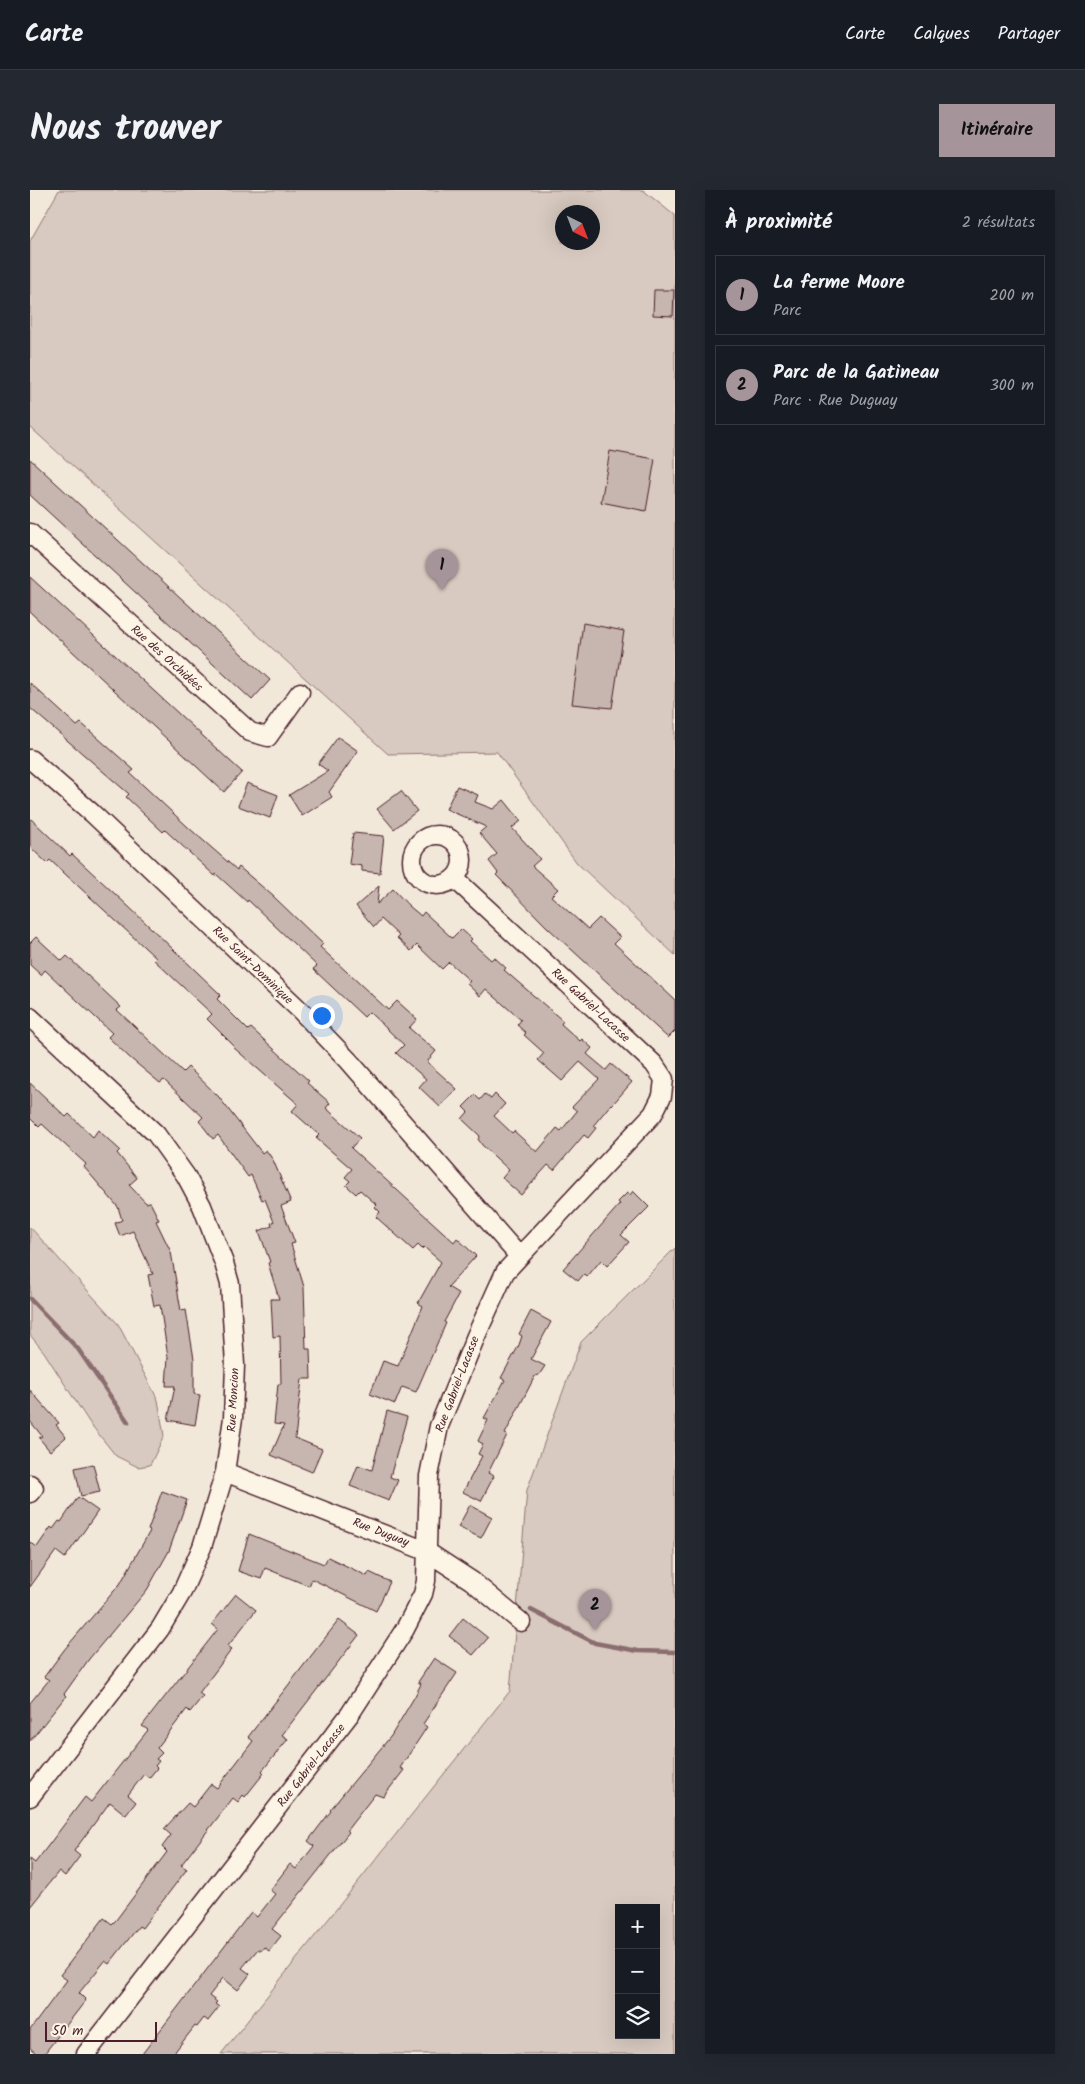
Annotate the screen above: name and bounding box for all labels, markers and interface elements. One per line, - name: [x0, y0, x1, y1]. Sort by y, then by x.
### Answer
- text: Carte: [25, 15, 83, 54]
- text: Carte: [845, 20, 885, 49]
- text: Calques: [913, 20, 970, 49]
- text: Partager: [998, 20, 1060, 49]
- text: Nous trouver: [30, 102, 221, 158]
- button: Itinéraire: [939, 104, 1055, 157]
- north arrow: [555, 205, 600, 250]
- text: À proximité: [725, 206, 832, 239]
- text: 2 résultats: [962, 210, 1035, 235]
- text: La ferme Moore: [773, 268, 905, 298]
- text: 1: [740, 283, 744, 308]
- text: 200 m: [990, 283, 1034, 308]
- text: Parc: [773, 298, 802, 323]
- text: Parc de la Gatineau: [773, 358, 939, 388]
- text: 2: [737, 373, 747, 398]
- text: 300 m: [990, 373, 1034, 398]
- text: Parc · Rue Duguay: [773, 388, 897, 413]
- pin: 1: [426, 549, 458, 590]
- street label: Rue des Orchidées: [126, 621, 207, 696]
- street label: Rue Saint-Dominique: [208, 922, 298, 1009]
- street label: Rue Gabriel-Lacasse: [547, 964, 635, 1047]
- your location: [309, 1003, 335, 1029]
- street label: Rue Gabriel-Lacasse: [430, 1333, 485, 1435]
- street label: Rue Moncion: [222, 1367, 245, 1433]
- street label: Rue Duguay: [350, 1513, 412, 1552]
- pin: 2: [579, 1589, 611, 1630]
- street label: Rue Gabriel-Lacasse: [273, 1719, 351, 1811]
- map controls: [615, 1904, 660, 2039]
- button: +: [615, 1904, 660, 1949]
- button: −: [615, 1949, 660, 1994]
- button: layers: [615, 1994, 660, 2039]
- scale bar: [45, 2019, 158, 2042]
- text: 50 m: [52, 2020, 83, 2042]

